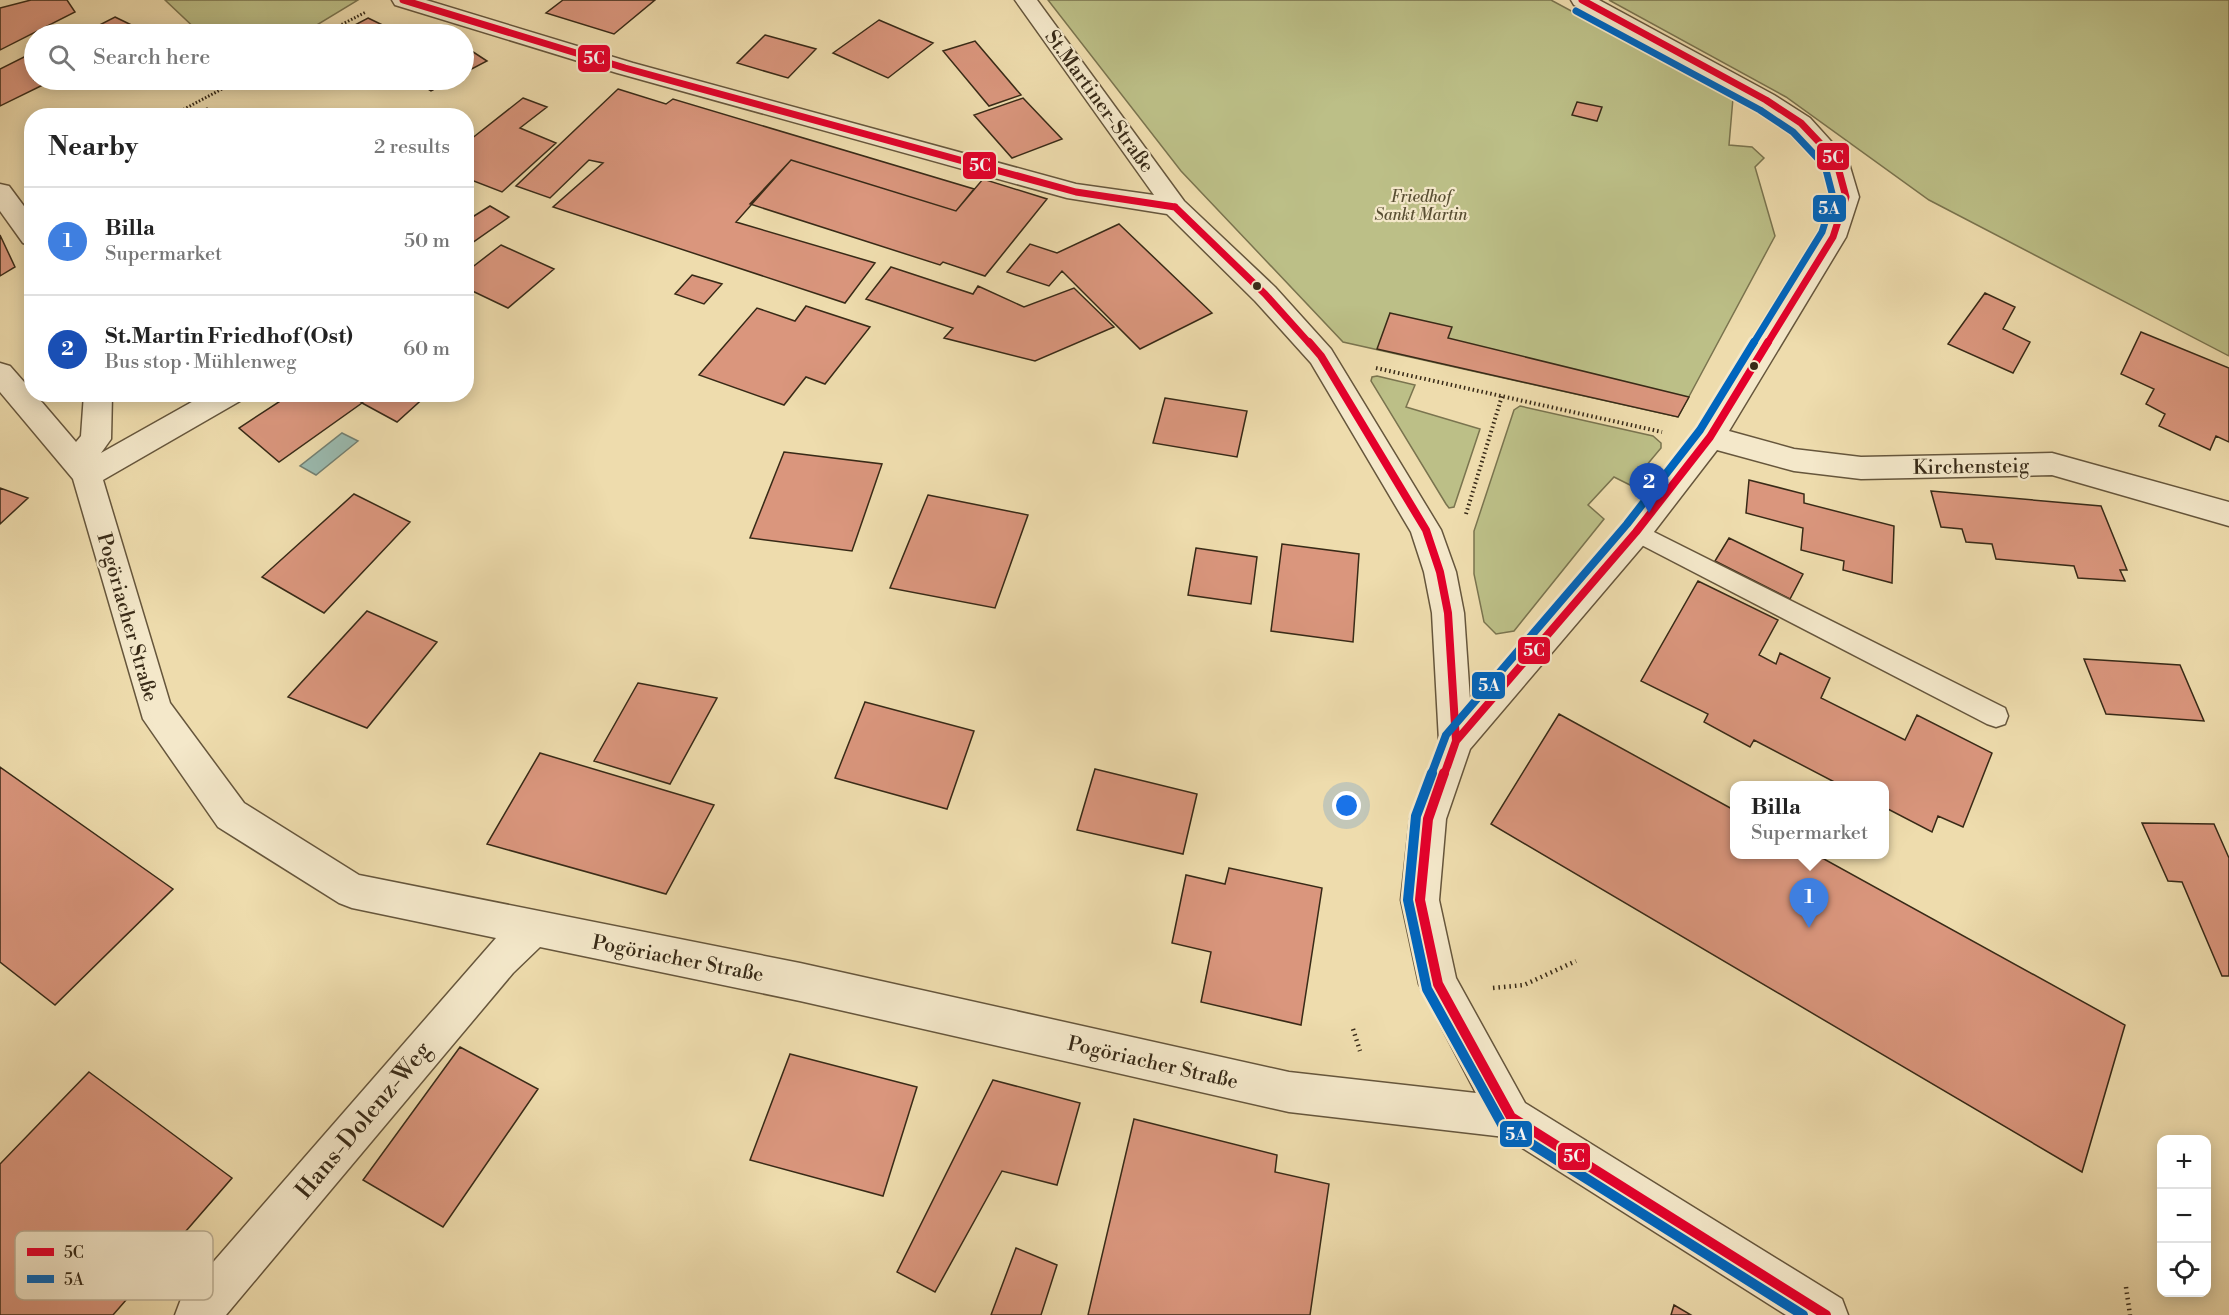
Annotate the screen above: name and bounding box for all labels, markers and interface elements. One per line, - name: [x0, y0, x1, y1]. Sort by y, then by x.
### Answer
- search box: [24, 24, 474, 90]
- street label: St.Martiner-Straße: [1039, 26, 1159, 178]
- icon: search: [45, 41, 78, 74]
- text: Search here: [93, 44, 210, 71]
- line badge: 5C: [577, 44, 611, 73]
- text: 5C: [583, 49, 605, 69]
- text: Nearby: [48, 131, 138, 163]
- text: 2 results: [374, 135, 450, 160]
- line badge: 5C: [1816, 142, 1850, 171]
- text: 5C: [1822, 148, 1844, 168]
- line badge: 5C: [962, 151, 997, 180]
- text: 5C: [969, 156, 991, 176]
- park label: Friedhof Sankt Martin: [1375, 187, 1468, 225]
- line badge: 5A: [1812, 194, 1847, 223]
- text: 5A: [1818, 199, 1840, 219]
- text: Billa: [105, 215, 155, 242]
- text: 1: [63, 229, 72, 254]
- text: 50 m: [404, 229, 450, 254]
- text: Supermarket: [105, 242, 222, 267]
- unlabelled marker: [1251, 280, 1263, 292]
- text: St.Martin Friedhof (Ost): [105, 323, 353, 350]
- text: 2: [61, 337, 74, 362]
- text: 60 m: [403, 337, 450, 362]
- text: Bus stop · Mühlenweg: [105, 350, 297, 375]
- unlabelled marker: [1748, 360, 1760, 372]
- street label: Kirchensteig: [1913, 454, 2030, 481]
- pin: 2: [1630, 464, 1668, 513]
- street label: Pogöriacher Straße: [91, 530, 163, 705]
- line badge: 5C: [1517, 636, 1551, 665]
- text: 5C: [1523, 641, 1545, 661]
- line badge: 5A: [1471, 671, 1506, 700]
- text: 5A: [1478, 676, 1500, 696]
- popup: [1730, 781, 1889, 859]
- your location: [1332, 791, 1361, 820]
- text: Billa: [1751, 794, 1801, 821]
- text: Supermarket: [1751, 821, 1868, 846]
- pin: 1: [1790, 878, 1828, 928]
- street label: Pogöriacher Straße: [590, 931, 766, 988]
- street label: Pogöriacher Straße: [1065, 1032, 1240, 1095]
- street label: Hans-Dolenz-Weg: [289, 1036, 439, 1205]
- line badge: 5A: [1499, 1120, 1533, 1148]
- text: 5A: [1505, 1125, 1527, 1145]
- map controls: [2157, 1135, 2211, 1297]
- button: +: [2157, 1135, 2211, 1189]
- line badge: 5C: [1557, 1142, 1591, 1171]
- text: 5C: [1563, 1147, 1585, 1167]
- button: −: [2157, 1189, 2211, 1243]
- legend: [15, 1231, 213, 1300]
- text: 5C: [64, 1243, 84, 1263]
- button: locate: [2157, 1243, 2211, 1297]
- text: 5A: [64, 1270, 85, 1290]

